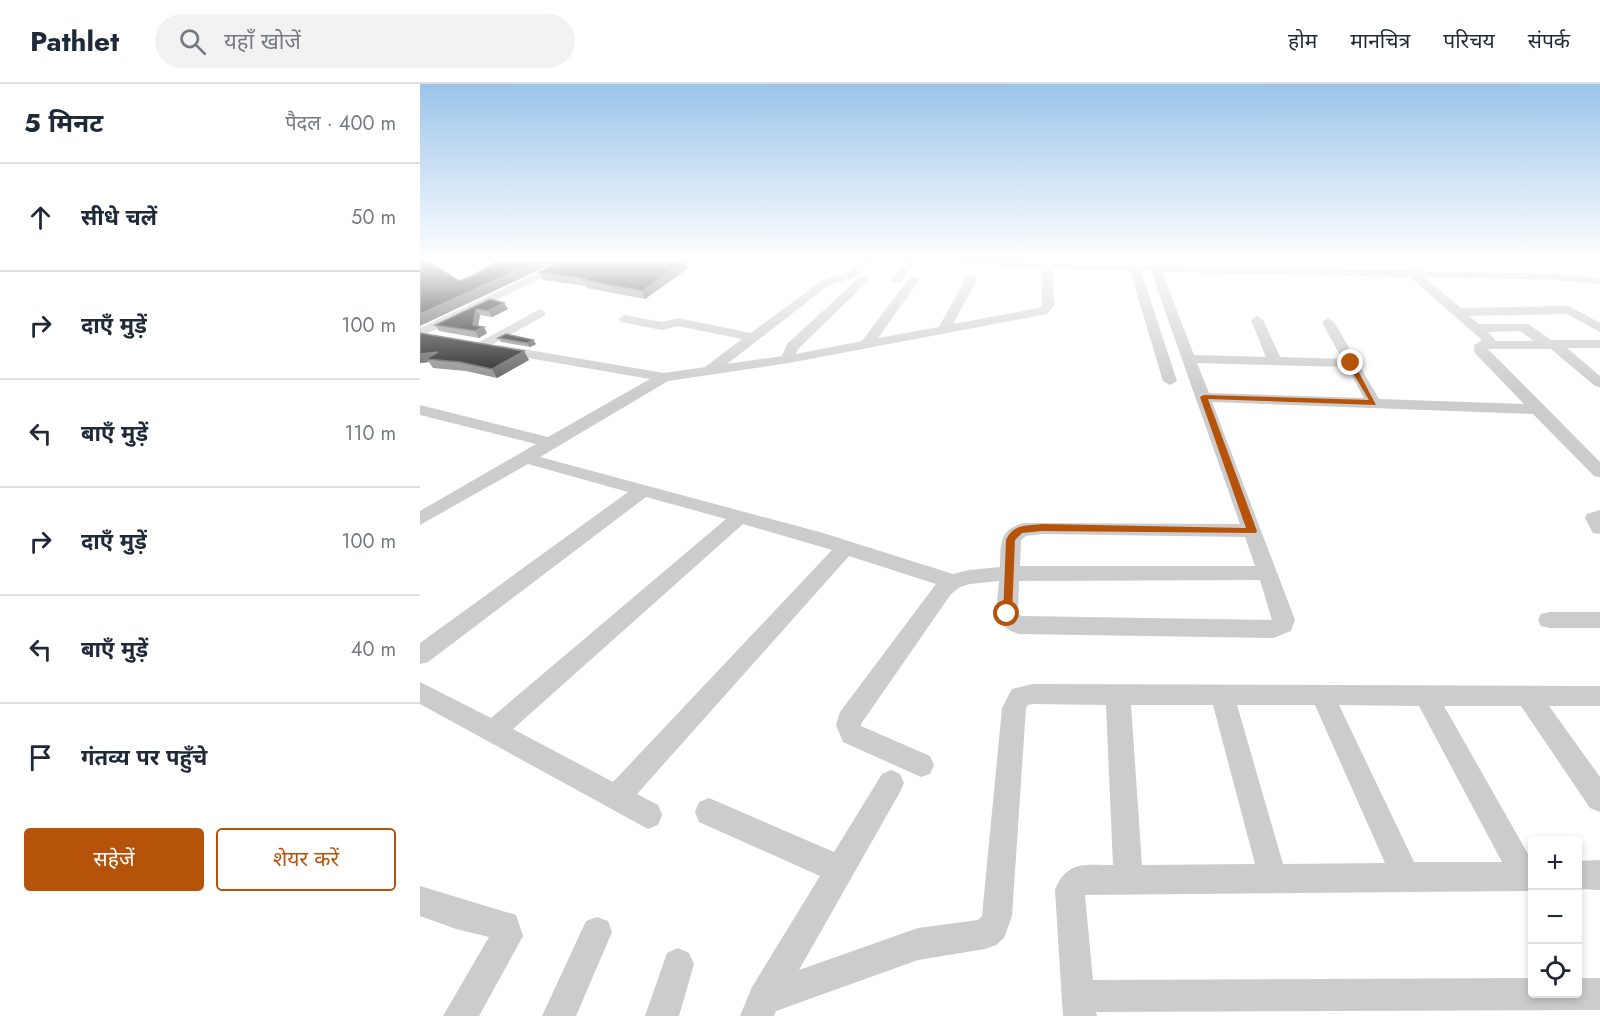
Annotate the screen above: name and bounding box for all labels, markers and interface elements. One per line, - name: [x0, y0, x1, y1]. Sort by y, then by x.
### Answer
- search box: [155, 14, 575, 68]
- text: Pathlet: [30, 21, 119, 62]
- icon: search: [176, 25, 209, 58]
- text: यहाँ खोजें: [224, 25, 301, 57]
- text: होम: [1288, 26, 1317, 56]
- text: मानचित्र: [1350, 26, 1410, 56]
- text: परिचय: [1443, 26, 1495, 56]
- text: संपर्क: [1528, 26, 1570, 56]
- text: 5 मिनट: [24, 104, 103, 142]
- text: पैदल · 400 m: [285, 109, 396, 138]
- icon: ahead: [24, 201, 57, 234]
- text: सीधे चलें: [81, 201, 157, 233]
- text: 50 m: [351, 203, 396, 232]
- icon: right: [24, 309, 57, 342]
- text: दाएँ मुड़ें: [81, 309, 147, 341]
- text: 100 m: [341, 311, 396, 340]
- route end: [1337, 349, 1363, 375]
- icon: left: [24, 417, 57, 450]
- text: बाएँ मुड़ें: [81, 417, 148, 449]
- text: 110 m: [344, 419, 396, 448]
- icon: right: [24, 525, 57, 558]
- text: दाएँ मुड़ें: [81, 525, 147, 557]
- text: 100 m: [341, 527, 396, 556]
- route start: [993, 600, 1019, 626]
- icon: left: [24, 633, 57, 666]
- text: बाएँ मुड़ें: [81, 633, 148, 665]
- text: 40 m: [351, 635, 396, 664]
- icon: arrive: [24, 741, 57, 774]
- text: गंतव्य पर पहुँचे: [81, 741, 207, 773]
- button: सहेजें: [24, 828, 204, 891]
- button: शेयर करें: [216, 828, 396, 891]
- map controls: [1528, 836, 1582, 998]
- button: +: [1528, 836, 1582, 890]
- button: −: [1528, 890, 1582, 944]
- button: locate: [1528, 944, 1582, 998]

